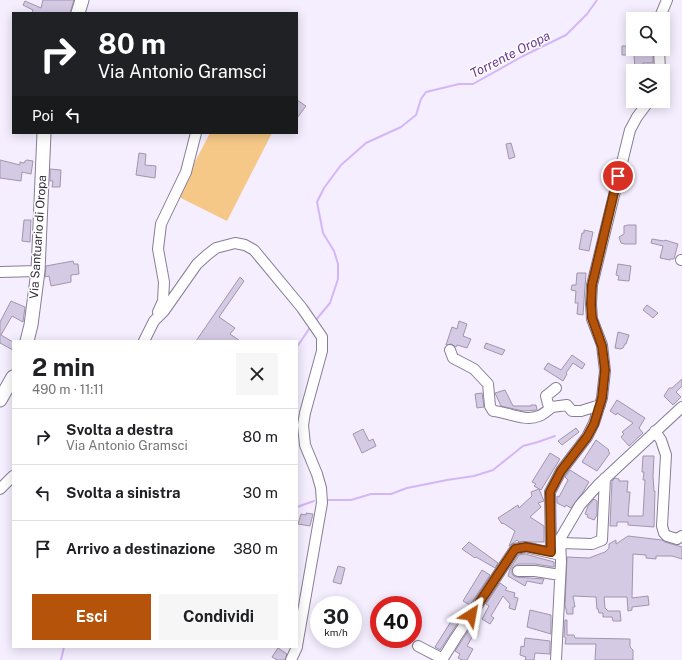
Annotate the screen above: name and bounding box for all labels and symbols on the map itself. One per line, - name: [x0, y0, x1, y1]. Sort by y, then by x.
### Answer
- water label: Torrente Oropa: [468, 28, 553, 81]
- pin: [601, 159, 635, 193]
- street label: Via Santuario di Oropa: [27, 175, 49, 299]
- position arrow: [450, 594, 492, 636]
- speed limit sign: 40: [370, 596, 422, 648]

